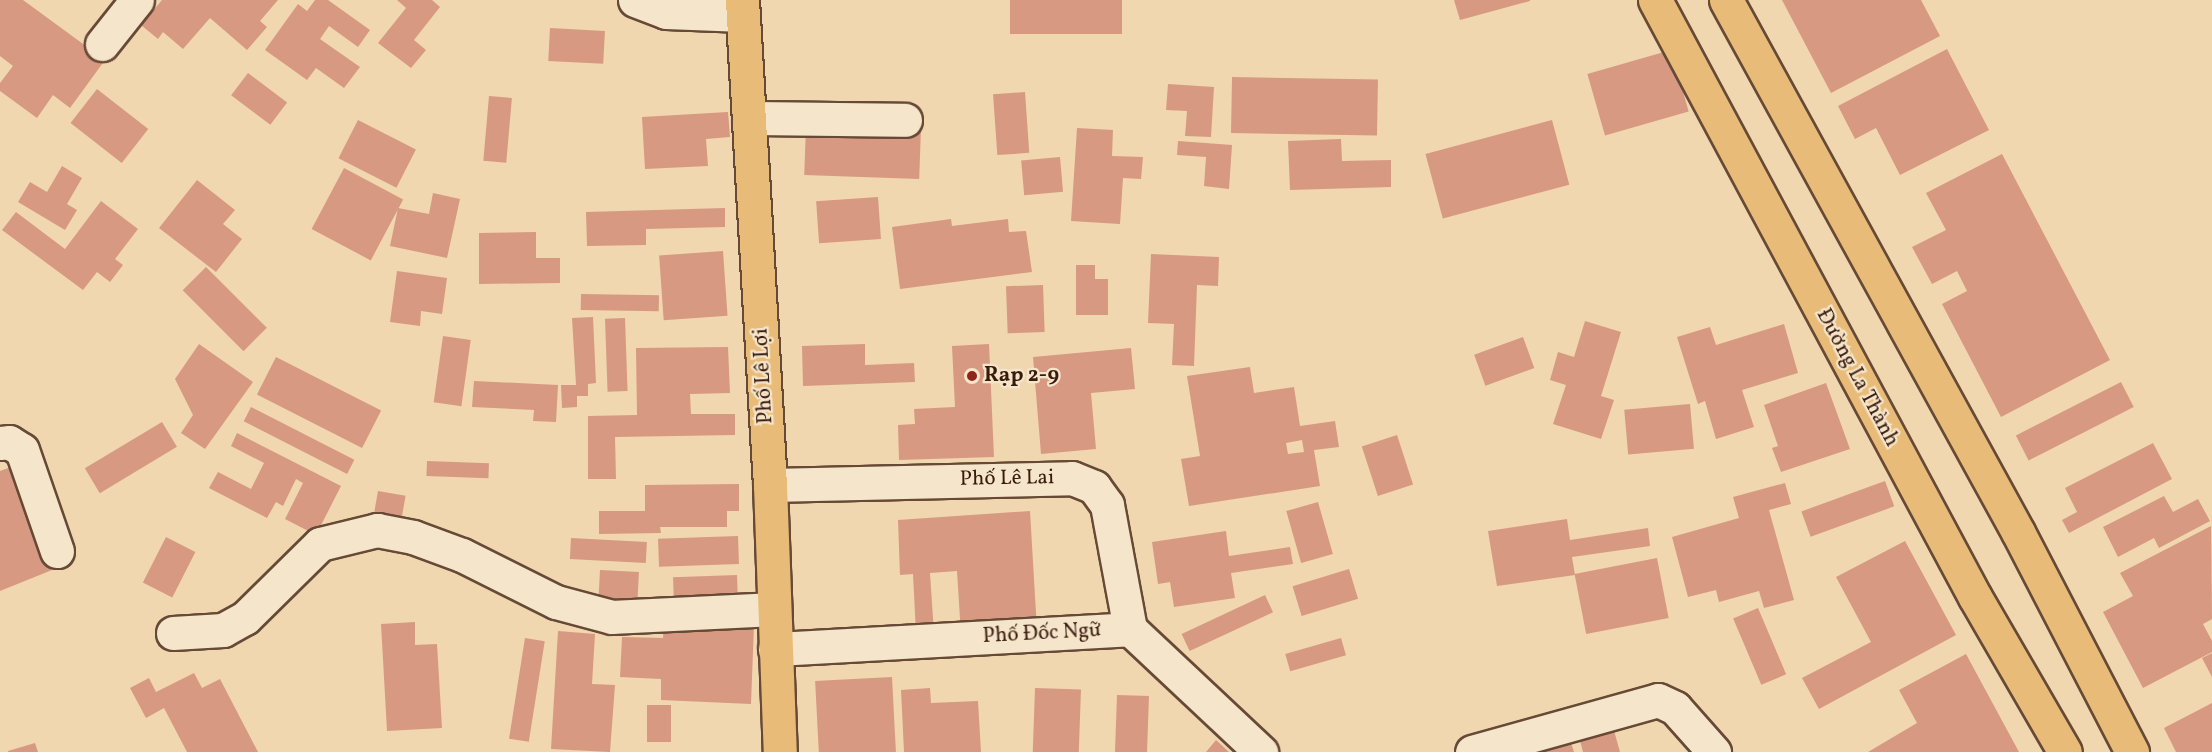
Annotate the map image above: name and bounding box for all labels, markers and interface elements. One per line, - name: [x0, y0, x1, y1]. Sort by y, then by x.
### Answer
- street label: Đường La Thành: [1810, 304, 1904, 452]
- street label: Phố Lê Lợi: [749, 327, 779, 425]
- place label: Rạp 2-9: [984, 363, 1059, 389]
- marker: Rạp 2-9: [965, 369, 979, 383]
- street label: Phố Lê Lai: [960, 466, 1054, 492]
- street label: Phố Đốc Ngữ: [982, 618, 1102, 650]

